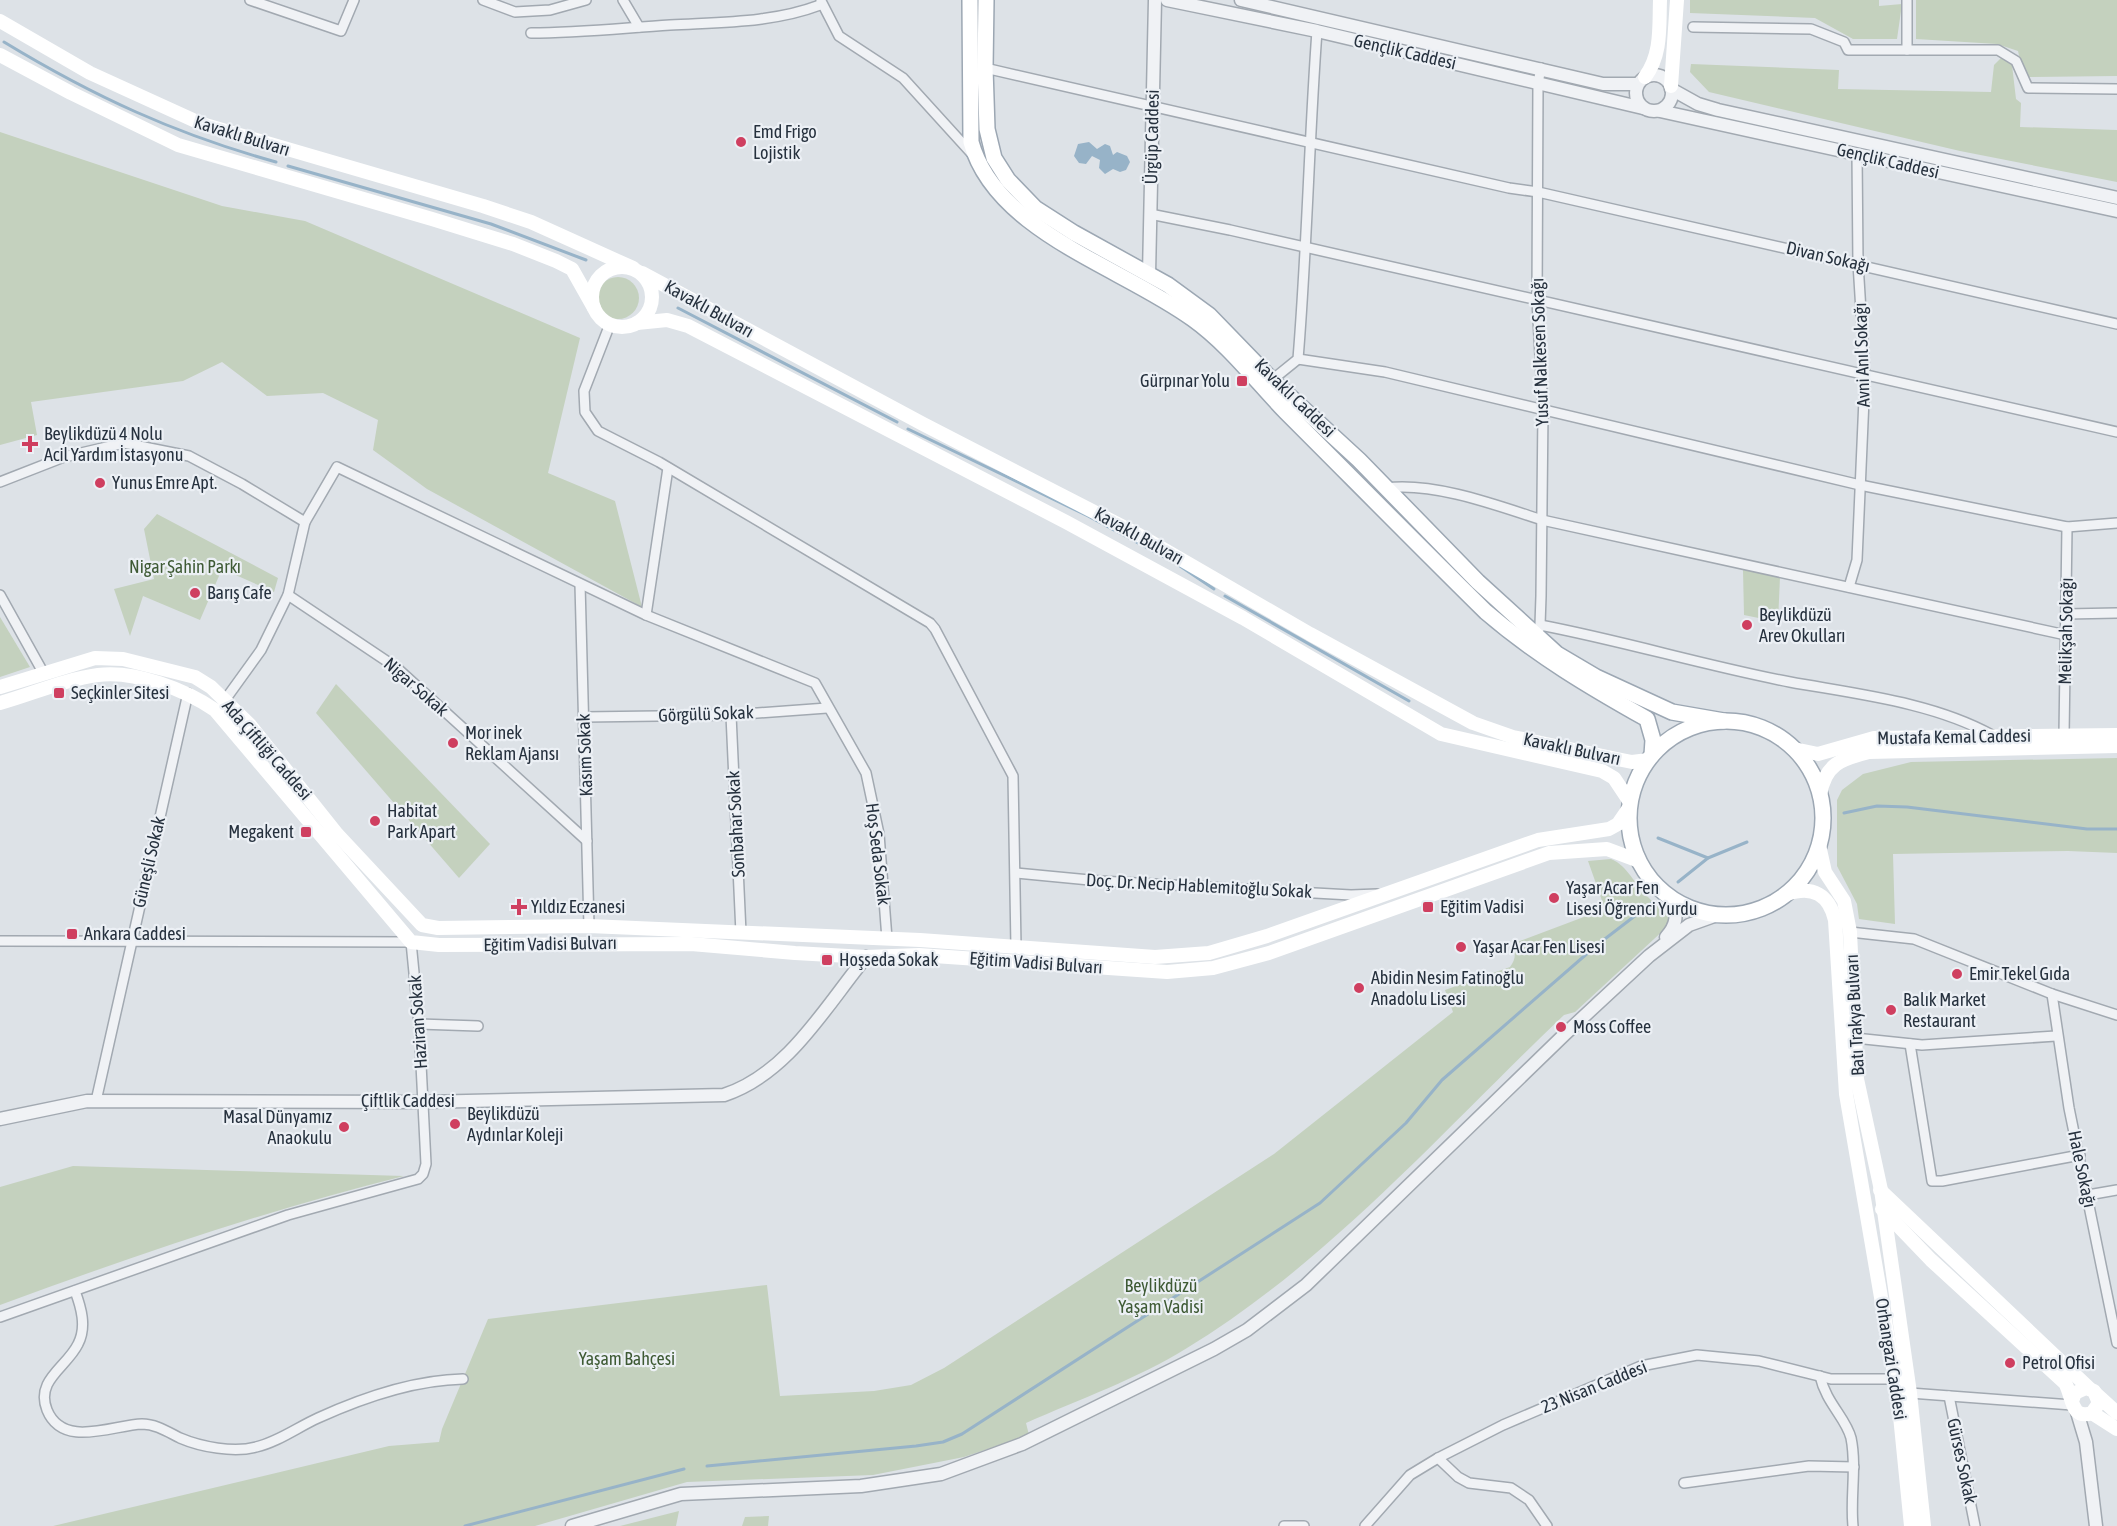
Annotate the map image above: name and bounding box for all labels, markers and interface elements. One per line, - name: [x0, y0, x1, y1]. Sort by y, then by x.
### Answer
- street label: Gençlik Caddesi: [1352, 30, 1458, 74]
- street label: Ürgüp Caddesi: [1140, 89, 1163, 185]
- street label: Kavaklı Bulvarı: [192, 111, 292, 160]
- place label: Emd Frigo Lojistik: [753, 121, 817, 163]
- marker: Emd Frigo Lojistik: [734, 135, 748, 149]
- street label: Gençlik Caddesi: [1835, 139, 1941, 183]
- street label: Divan Sokağı: [1784, 237, 1872, 276]
- street label: Kavaklı Bulvarı: [661, 275, 757, 342]
- street label: Yusuf Nalkesen Sokağı: [1526, 277, 1553, 427]
- street label: Avni Anıl Sokağı: [1849, 302, 1874, 408]
- street label: Kavaklı Caddesi: [1251, 354, 1340, 441]
- place label: Gürpınar Yolu: [1140, 370, 1230, 391]
- marker: Gürpınar Yolu: [1235, 374, 1249, 388]
- place label: Beylikdüzü 4 Nolu Acil Yardım İstasyonu: [44, 423, 184, 465]
- marker: Beylikdüzü 4 Nolu Acil Yardım İstasyonu: [21, 435, 39, 453]
- place label: Yunus Emre Apt.: [112, 472, 217, 493]
- marker: Yunus Emre Apt.: [93, 476, 107, 490]
- street label: Kavaklı Bulvarı: [1091, 502, 1187, 569]
- park label: Nigar Şahin Parkı: [129, 556, 241, 577]
- street label: Melikşah Sokağı: [2054, 577, 2077, 685]
- place label: Barış Cafe: [207, 582, 272, 603]
- marker: Barış Cafe: [188, 586, 202, 600]
- place label: Beylikdüzü Arev Okulları: [1759, 604, 1846, 646]
- marker: Beylikdüzü Arev Okulları: [1740, 618, 1754, 632]
- street label: Nigar Sokak: [380, 653, 453, 720]
- place label: Seçkinler Sitesi: [71, 682, 169, 703]
- marker: Seçkinler Sitesi: [52, 686, 66, 700]
- street label: Ada Çiftliği Caddesi: [218, 695, 317, 804]
- street label: Görgülü Sokak: [658, 701, 754, 726]
- street label: Kasım Sokak: [573, 713, 596, 797]
- place label: Mor inek Reklam Ajansı: [465, 722, 559, 764]
- street label: Mustafa Kemal Caddesi: [1877, 725, 2031, 748]
- street label: Kavaklı Bulvarı: [1522, 728, 1623, 769]
- marker: Mor inek Reklam Ajansı: [446, 736, 460, 750]
- street label: Sonbahar Sokak: [722, 770, 749, 878]
- place label: Habitat Park Apart: [387, 800, 456, 842]
- street label: Hoş Seda Sokak: [862, 802, 895, 906]
- street label: Güneşli Sokak: [128, 814, 169, 910]
- marker: Habitat Park Apart: [368, 814, 382, 828]
- place label: Megakent: [228, 821, 294, 842]
- marker: Megakent: [299, 825, 313, 839]
- street label: Doç. Dr. Necip Hablemitoğlu Sokak: [1085, 869, 1313, 902]
- place label: Yaşar Acar Fen Lisesi Öğrenci Yurdu: [1566, 877, 1698, 919]
- marker: Yaşar Acar Fen Lisesi Öğrenci Yurdu: [1547, 891, 1561, 905]
- place label: Yıldız Eczanesi: [531, 896, 625, 917]
- place label: Eğitim Vadisi: [1440, 896, 1524, 917]
- marker: Yıldız Eczanesi: [512, 900, 526, 914]
- marker: Eğitim Vadisi: [1421, 900, 1435, 914]
- place label: Ankara Caddesi: [84, 923, 186, 944]
- marker: Ankara Caddesi: [65, 927, 79, 941]
- street label: Eğitim Vadisi Bulvarı: [483, 932, 617, 955]
- place label: Yaşar Acar Fen Lisesi: [1473, 936, 1605, 957]
- marker: Yaşar Acar Fen Lisesi: [1454, 940, 1468, 954]
- street label: Eğitim Vadisi Bulvarı: [969, 947, 1103, 978]
- place label: Hoşseda Sokak: [839, 949, 938, 970]
- marker: Hoşseda Sokak: [820, 953, 834, 967]
- street label: Batı Trakya Bulvarı: [1841, 954, 1868, 1076]
- place label: Emir Tekel Gıda: [1969, 963, 2070, 984]
- place label: Abidin Nesim Fatinoğlu Anadolu Lisesi: [1371, 967, 1524, 1009]
- marker: Emir Tekel Gıda: [1950, 967, 1964, 981]
- street label: Haziran Sokak: [404, 974, 431, 1070]
- marker: Abidin Nesim Fatinoğlu Anadolu Lisesi: [1352, 981, 1366, 995]
- place label: Balık Market Restaurant: [1903, 989, 1986, 1031]
- marker: Balık Market Restaurant: [1884, 1003, 1898, 1017]
- place label: Moss Coffee: [1573, 1016, 1651, 1037]
- marker: Moss Coffee: [1554, 1020, 1568, 1034]
- street label: Çiftlik Caddesi: [361, 1090, 455, 1111]
- place label: Beylikdüzü Aydınlar Koleji: [467, 1103, 563, 1145]
- place label: Masal Dünyamız Anaokulu: [223, 1106, 333, 1148]
- marker: Beylikdüzü Aydınlar Koleji: [448, 1117, 462, 1131]
- marker: Masal Dünyamız Anaokulu: [337, 1120, 351, 1134]
- street label: Hale Sokağı: [2064, 1128, 2101, 1209]
- park label: Beylikdüzü Yaşam Vadisi: [1118, 1275, 1204, 1317]
- street label: Orhangazi Caddesi: [1872, 1297, 1911, 1421]
- park label: Yaşam Bahçesi: [579, 1348, 675, 1369]
- place label: Petrol Ofisi: [2022, 1352, 2095, 1373]
- street label: 23 Nisan Caddesi: [1538, 1356, 1650, 1417]
- marker: Petrol Ofisi: [2003, 1356, 2017, 1370]
- street label: Gürses Sokak: [1943, 1416, 1982, 1506]

